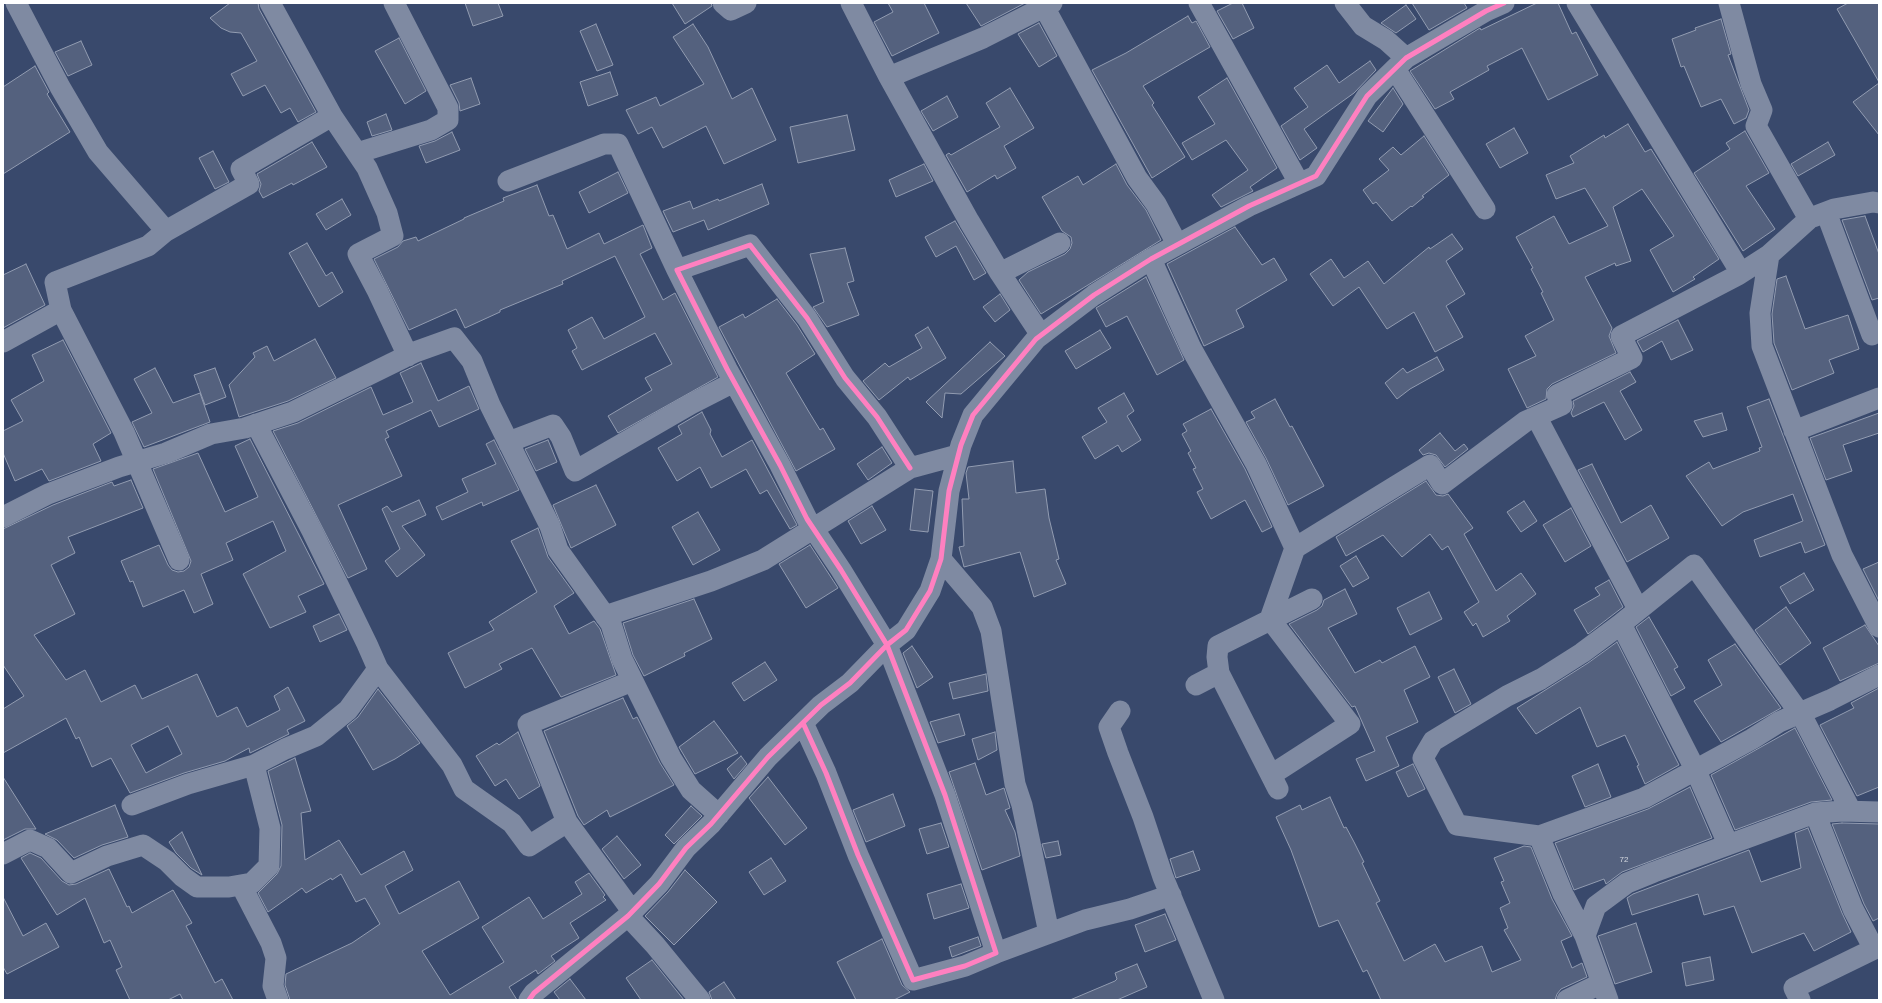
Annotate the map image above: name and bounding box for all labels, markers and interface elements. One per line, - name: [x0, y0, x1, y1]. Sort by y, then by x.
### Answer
- house number: 72: [1620, 855, 1628, 865]

